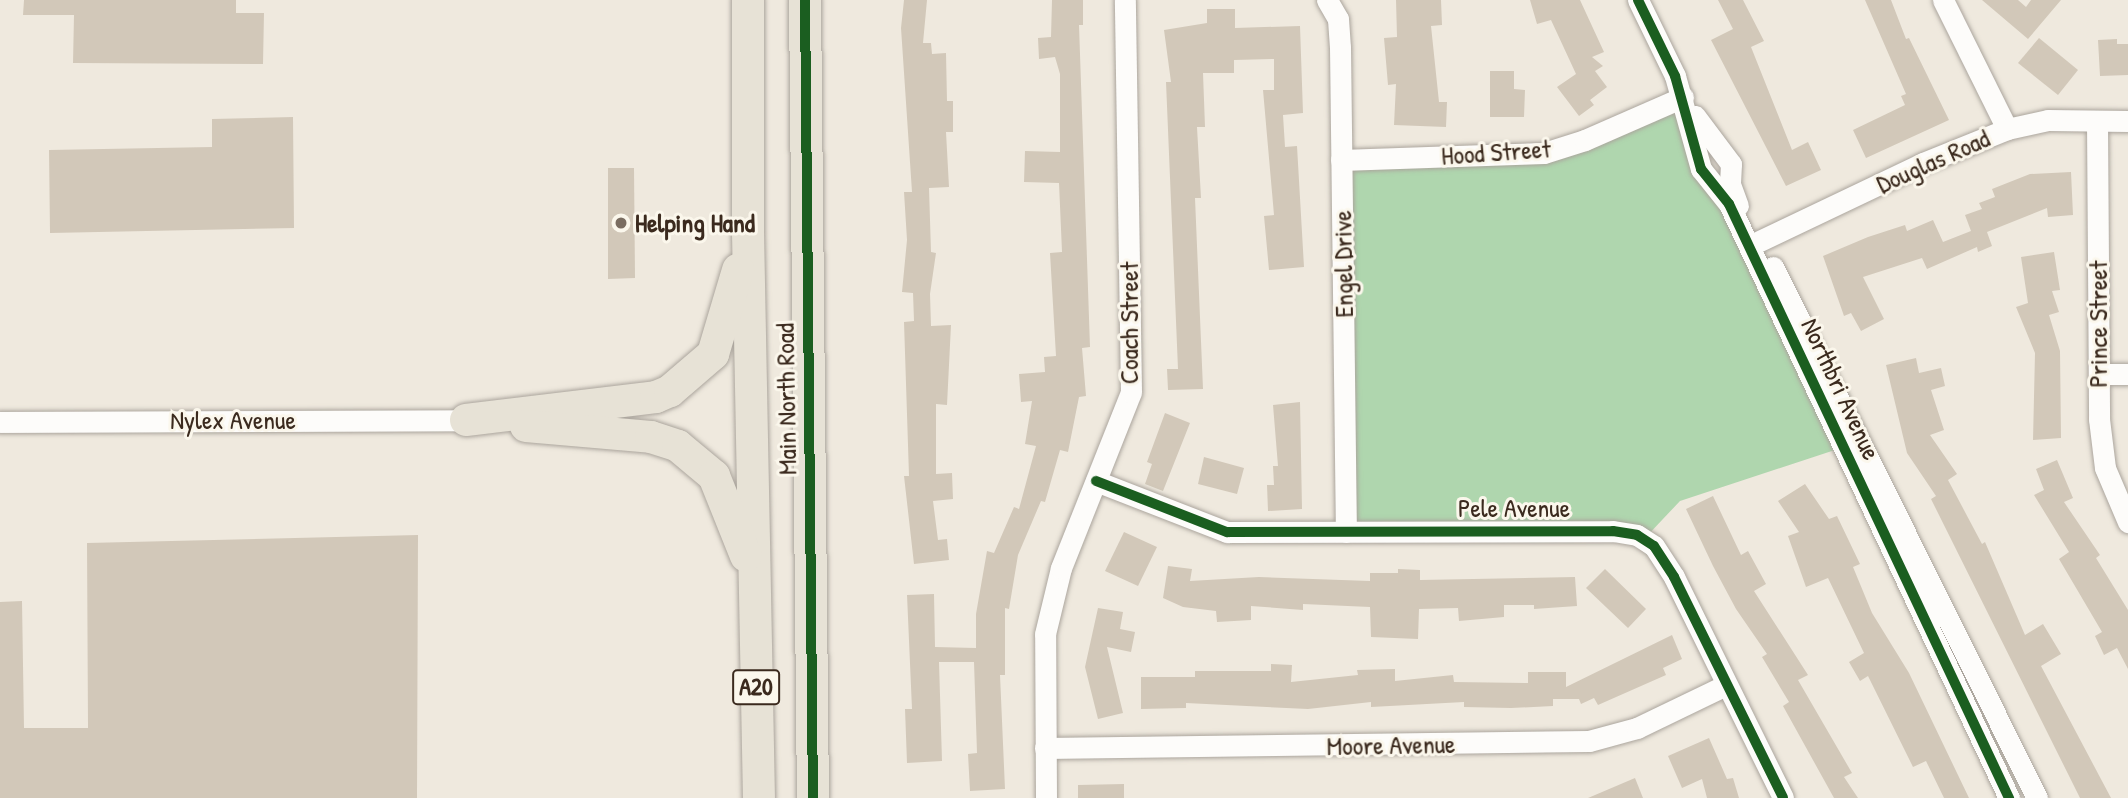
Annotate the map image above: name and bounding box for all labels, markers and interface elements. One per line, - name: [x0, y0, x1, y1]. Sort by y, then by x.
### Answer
- street label: Douglas Road: [1872, 122, 1994, 200]
- street label: Hood Street: [1440, 133, 1552, 171]
- place label: Helping Hand: [635, 207, 755, 239]
- street label: Engel Drive: [1326, 210, 1360, 318]
- marker: Helping Hand: [613, 215, 629, 231]
- street label: Prince Street: [2082, 260, 2114, 388]
- street label: Coach Street: [1113, 262, 1145, 384]
- street label: Northbri Avenue: [1795, 313, 1887, 465]
- street label: Main North Road: [769, 323, 803, 475]
- street label: Nylex Avenue: [170, 404, 296, 436]
- street label: Pele Avenue: [1458, 492, 1570, 524]
- road number: A20: [732, 666, 780, 708]
- street label: Moore Avenue: [1326, 728, 1456, 762]

